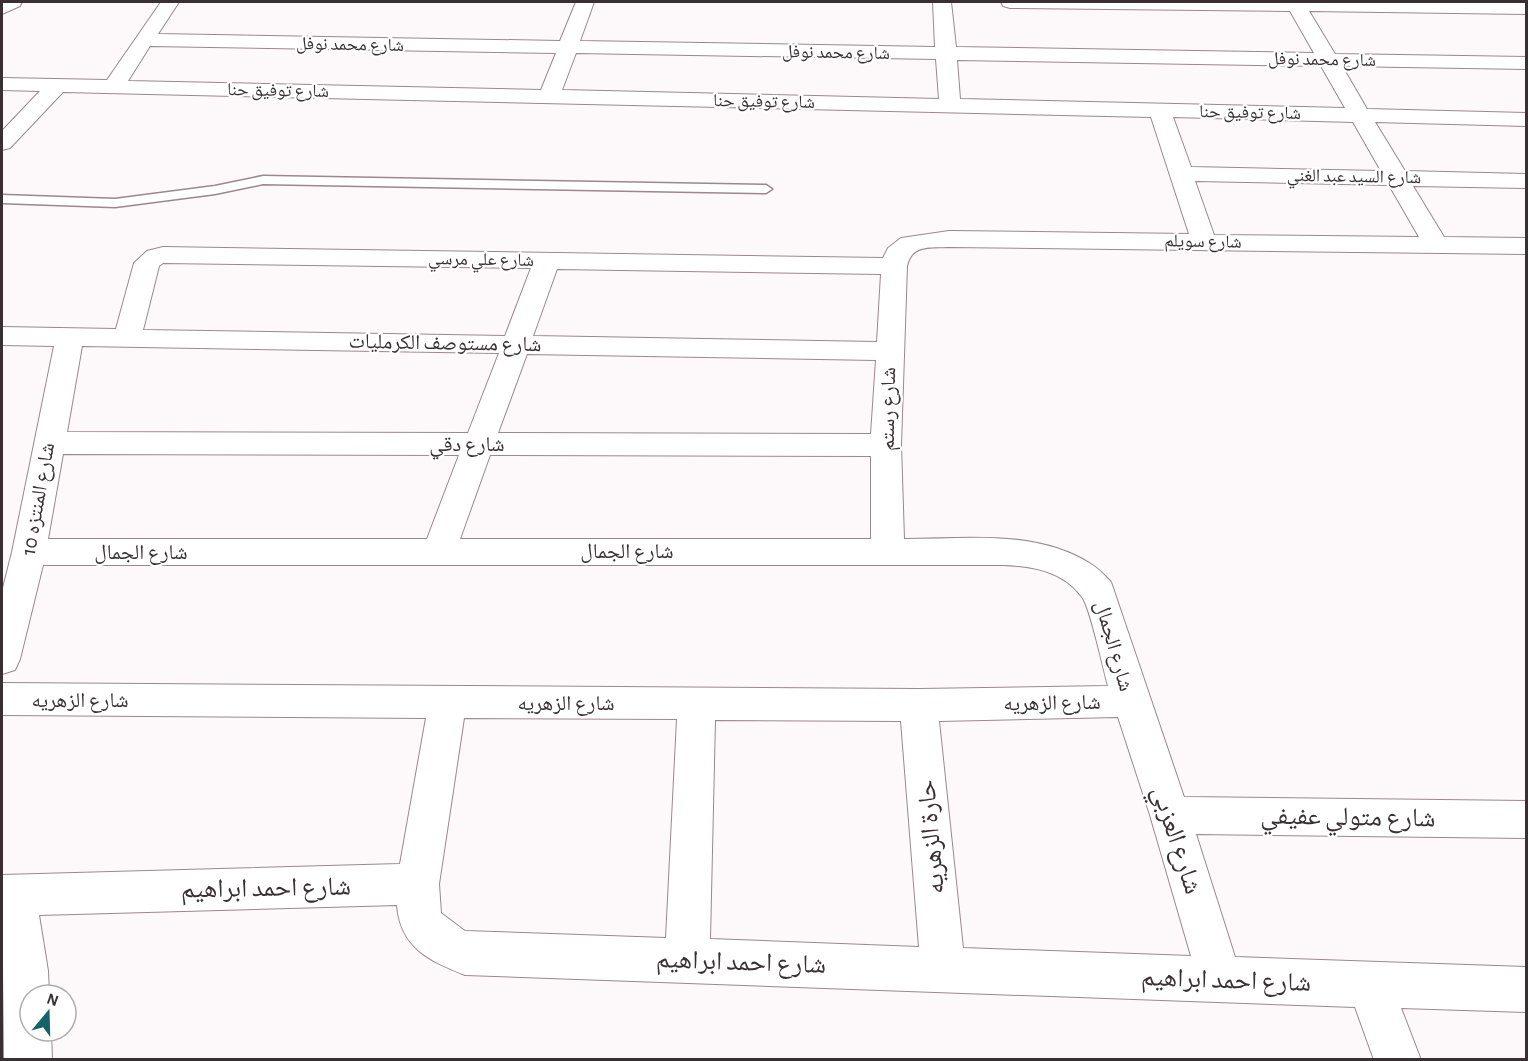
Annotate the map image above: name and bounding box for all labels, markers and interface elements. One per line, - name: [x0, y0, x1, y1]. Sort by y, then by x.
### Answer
- street label: شارع محمد نوفل: [296, 35, 404, 56]
- street label: شارع محمد نوفل: [782, 43, 890, 64]
- street label: شارع محمد نوفل: [1268, 50, 1376, 71]
- street label: شارع توفيق حنا: [227, 81, 329, 102]
- street label: شارع توفيق حنا: [713, 92, 815, 113]
- street label: شارع توفيق حنا: [1199, 103, 1301, 124]
- street label: شارع السيد عبد الغني: [1287, 167, 1421, 192]
- street label: شارع سويلم: [1164, 232, 1242, 254]
- street label: شارع علي مرسي: [428, 250, 534, 274]
- street label: شارع مستوصف الكرمليات: [348, 331, 542, 357]
- street label: شارع رستم: [877, 367, 902, 451]
- street label: شارع دقي: [429, 434, 505, 460]
- street label: شارع المنتزه 10: [18, 441, 60, 557]
- street label: شارع الجمال: [580, 541, 674, 564]
- street label: شارع الجمال: [94, 542, 188, 565]
- street label: شارع الجمال: [1089, 598, 1137, 694]
- street label: شارع الزهريه: [31, 690, 129, 713]
- street label: شارع الزهريه: [1003, 692, 1101, 716]
- street label: شارع الزهريه: [517, 693, 615, 716]
- street label: حارة الزهريه: [913, 779, 950, 895]
- street label: شارع العزبي: [1141, 783, 1207, 899]
- street label: شارع متولي عفيفي: [1260, 802, 1436, 838]
- street label: شارع احمد ابراهيم: [181, 874, 351, 905]
- street label: شارع احمد ابراهيم: [655, 946, 826, 981]
- street label: شارع احمد ابراهيم: [1140, 964, 1311, 999]
- north arrow: [18, 983, 78, 1043]
- text: N: [45, 990, 60, 1009]

